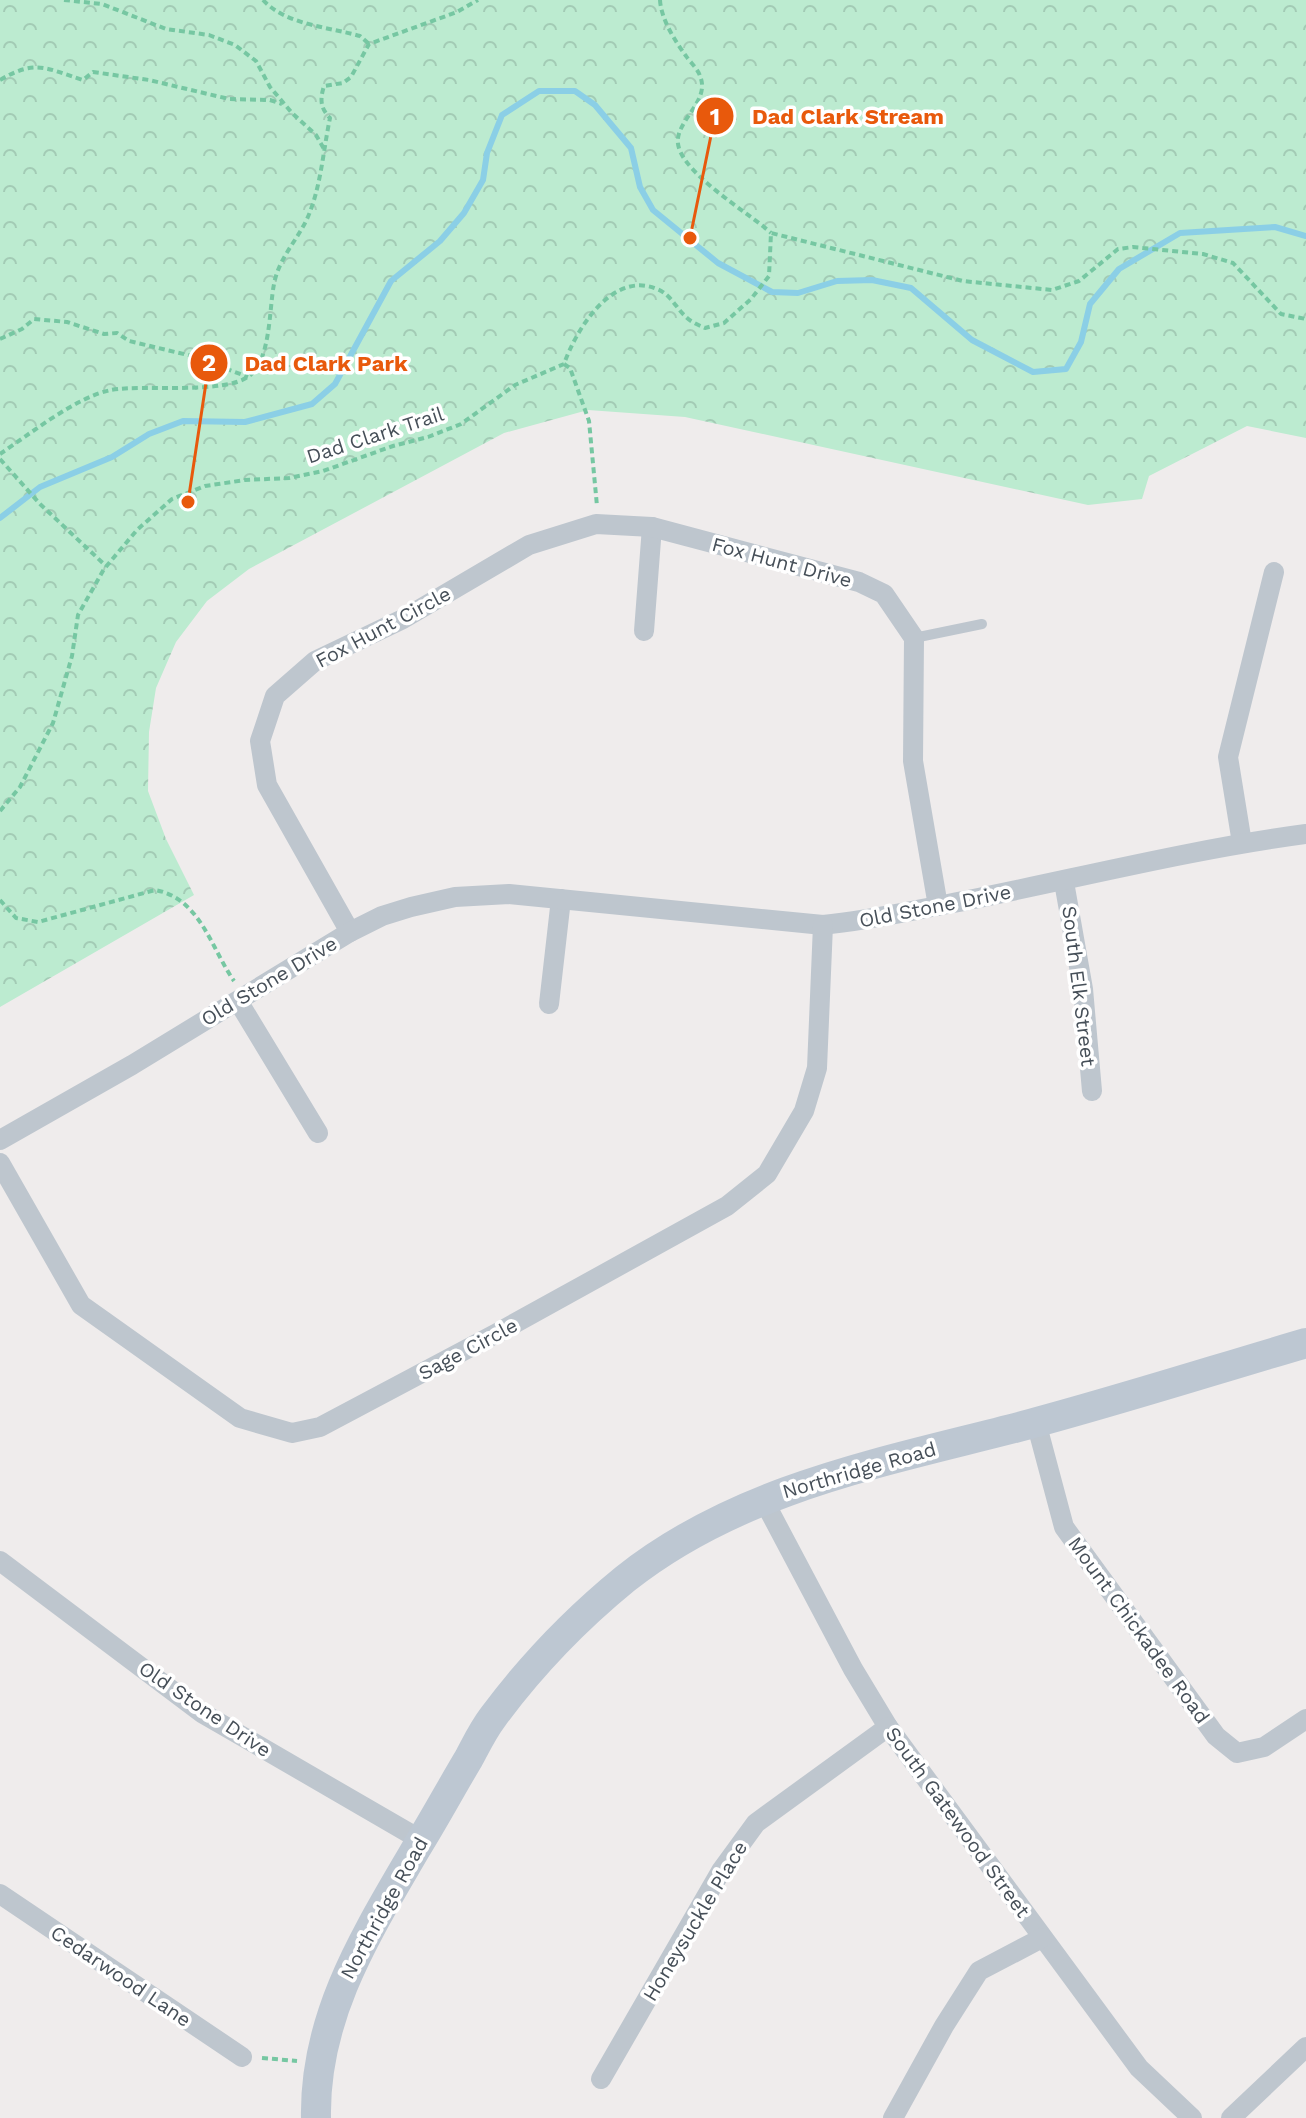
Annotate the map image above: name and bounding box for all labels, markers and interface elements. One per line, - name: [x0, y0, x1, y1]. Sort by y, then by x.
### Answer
- callout: Dad Clark Stream: [695, 93, 960, 139]
- text: 1: [710, 103, 720, 131]
- text: Dad Clark Stream: [752, 104, 944, 129]
- callout: Dad Clark Park: [189, 340, 424, 386]
- text: 2: [202, 349, 216, 377]
- text: Dad Clark Park: [244, 351, 408, 376]
- street label: Dad Clark Trail: [303, 401, 447, 469]
- street label: Fox Hunt Drive: [709, 532, 855, 592]
- street label: Fox Hunt Circle: [311, 581, 455, 673]
- street label: Old Stone Drive: [857, 880, 1013, 932]
- street label: South Elk Street: [1057, 904, 1101, 1068]
- street label: Old Stone Drive: [197, 931, 341, 1031]
- street label: Sage Circle: [414, 1313, 522, 1385]
- street label: Northridge Road: [779, 1437, 939, 1503]
- street label: Mount Chickadee Road: [1063, 1532, 1215, 1728]
- street label: Old Stone Drive: [134, 1656, 276, 1762]
- street label: South Gatewood Street: [881, 1722, 1036, 1923]
- street label: Northridge Road: [335, 1833, 433, 1983]
- street label: Honeysuckle Place: [638, 1837, 752, 2005]
- street label: Cedarwood Lane: [46, 1920, 196, 2032]

